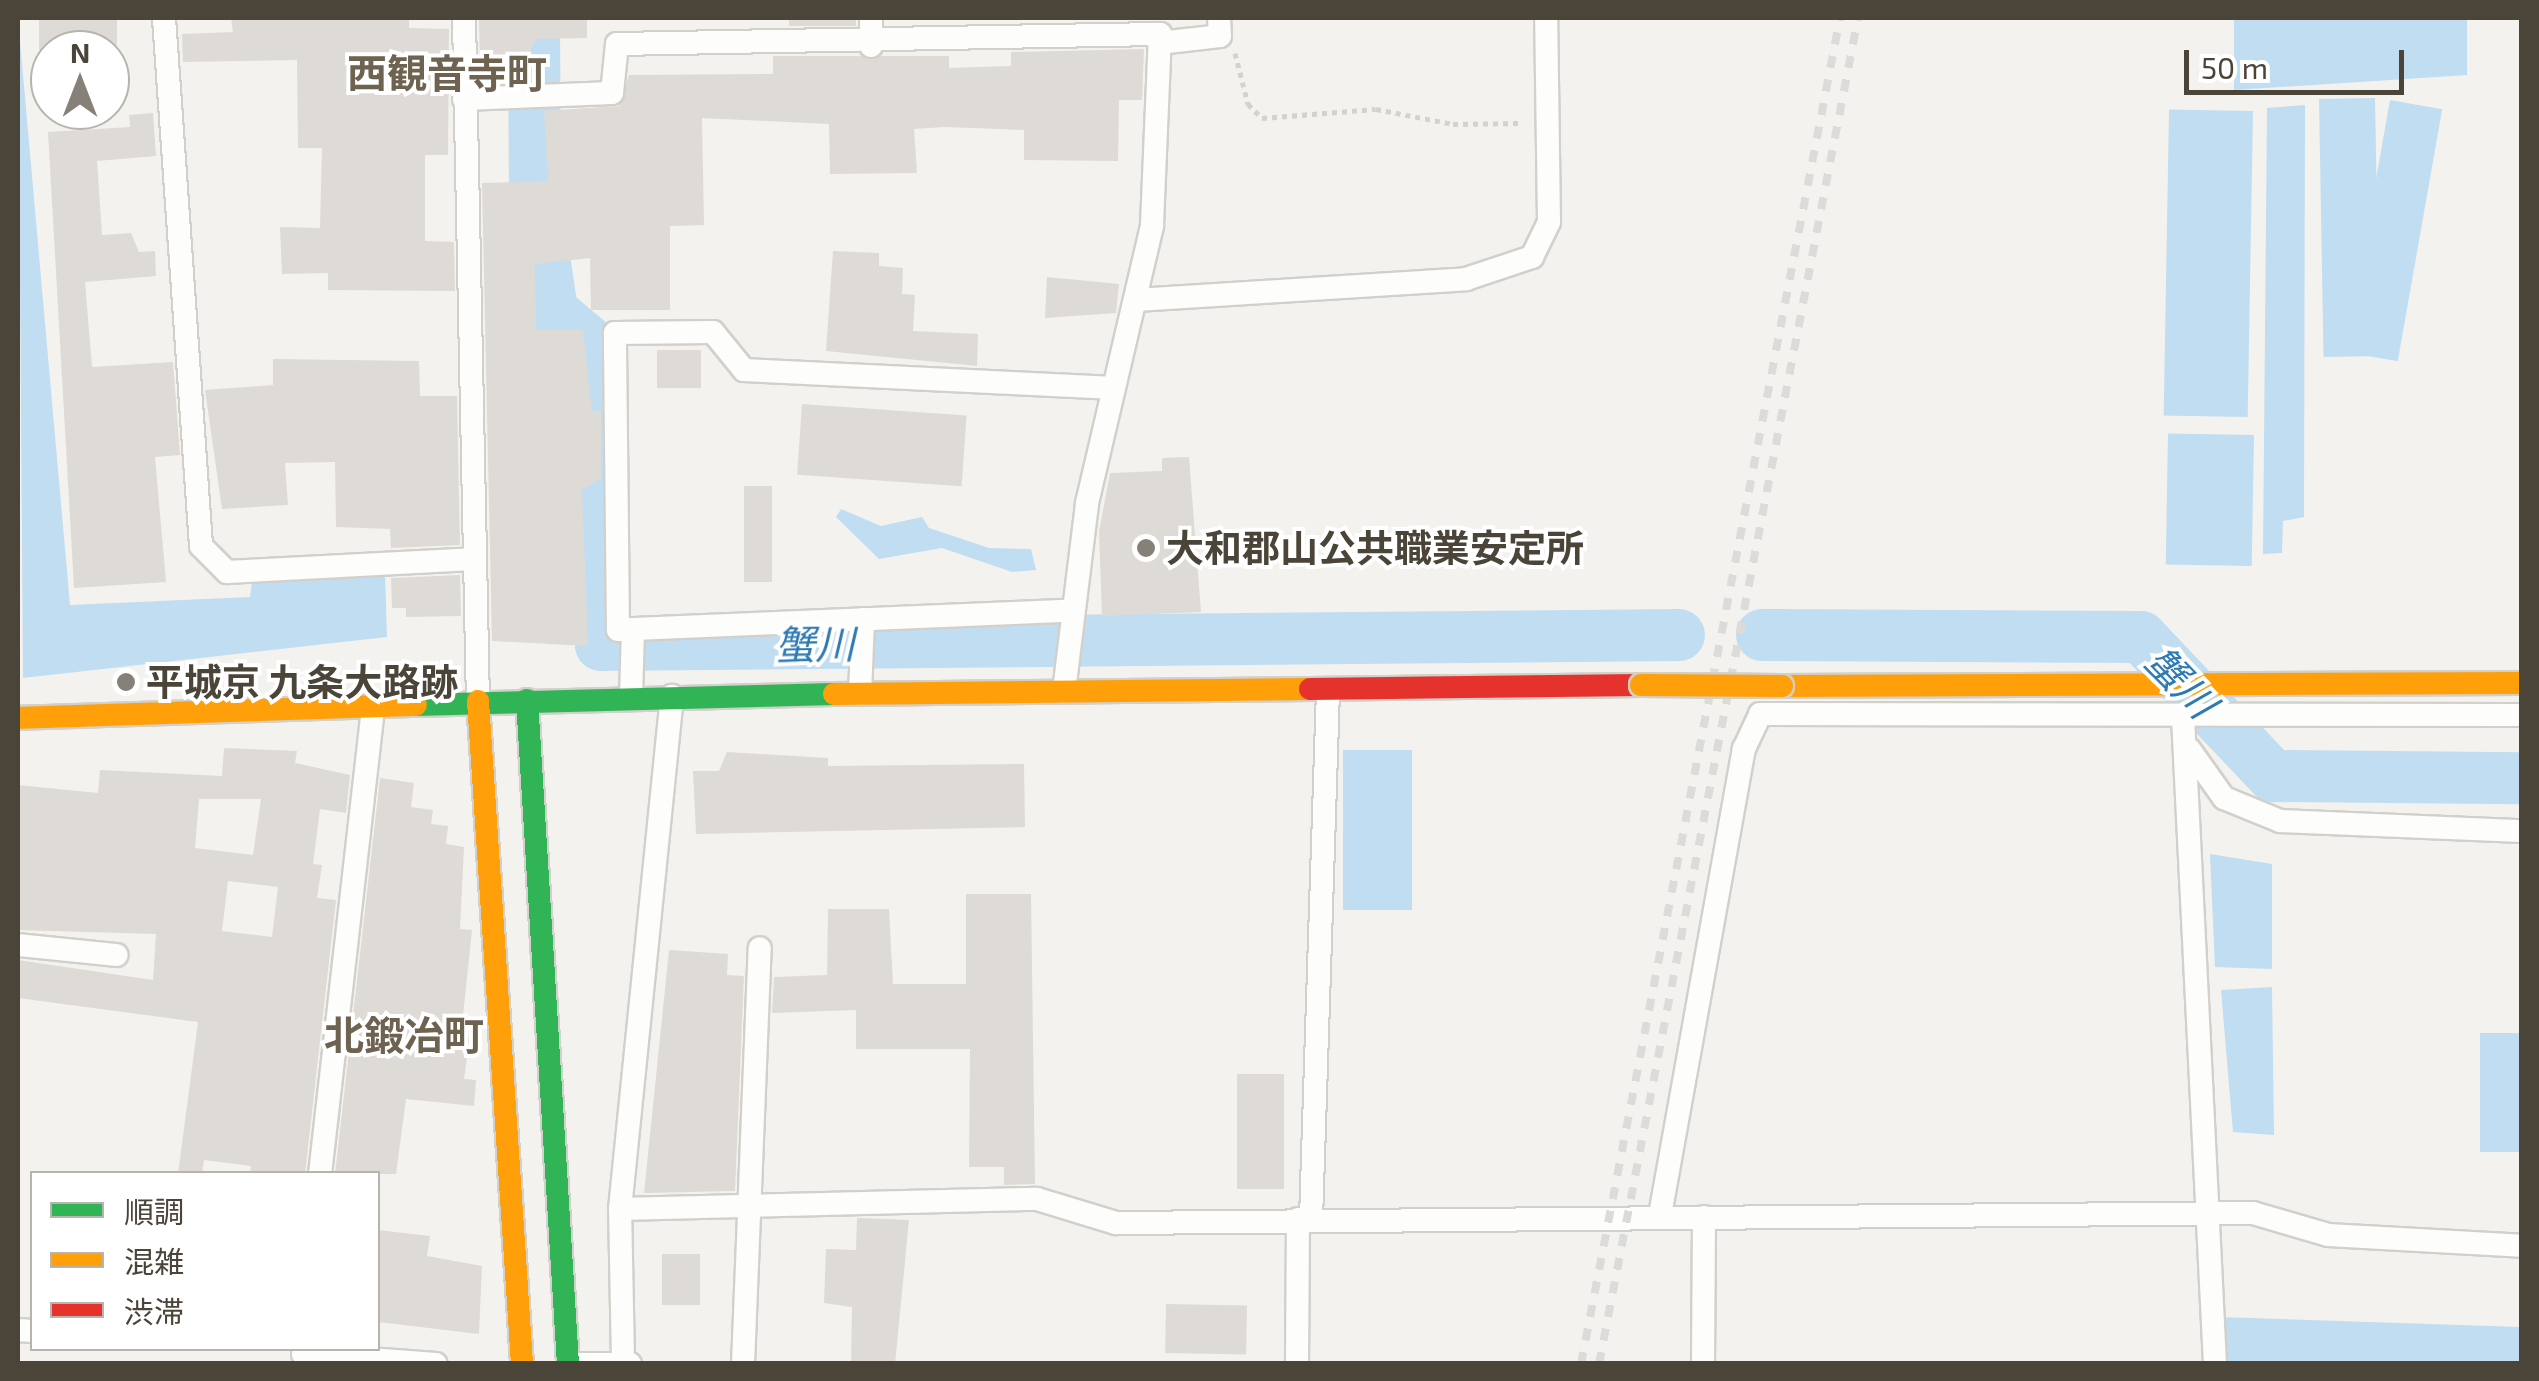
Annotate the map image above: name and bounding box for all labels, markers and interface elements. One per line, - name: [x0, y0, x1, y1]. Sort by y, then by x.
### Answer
- north arrow: [30, 30, 130, 130]
- scale bar: [2189, 30, 2409, 92]
- text: N: [70, 35, 90, 69]
- district label: 西観音寺町: [347, 48, 547, 96]
- text: 50 m: [2201, 49, 2268, 85]
- place label: 大和郡山公共職業安定所: [1166, 525, 1584, 571]
- marker: 大和郡山公共職業安定所: [1135, 537, 1157, 559]
- water label: 蟹川: [775, 618, 855, 668]
- water label: 蟹川: [2137, 636, 2227, 726]
- place label: 平城京 九条大路跡: [146, 659, 458, 705]
- marker: 平城京 九条大路跡: [115, 671, 137, 693]
- district label: 北鍛冶町: [324, 1010, 484, 1058]
- legend: [30, 1171, 380, 1351]
- text: 順調: [124, 1193, 184, 1229]
- text: 混雑: [124, 1243, 184, 1279]
- text: 渋滞: [124, 1293, 184, 1329]

